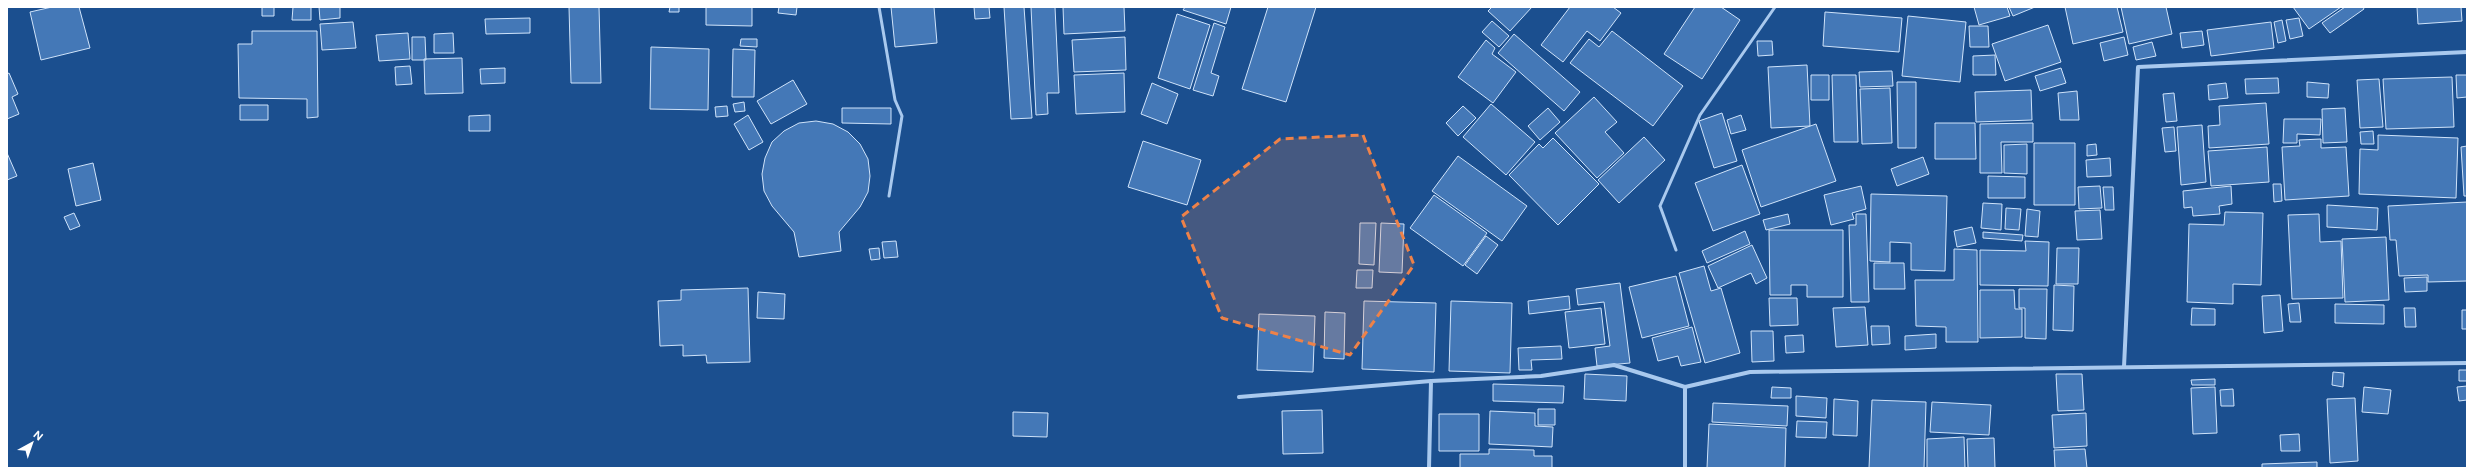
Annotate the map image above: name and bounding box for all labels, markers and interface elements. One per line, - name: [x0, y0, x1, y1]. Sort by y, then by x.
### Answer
- north arrow: [12, 423, 52, 463]
- text: N: [31, 428, 46, 443]

